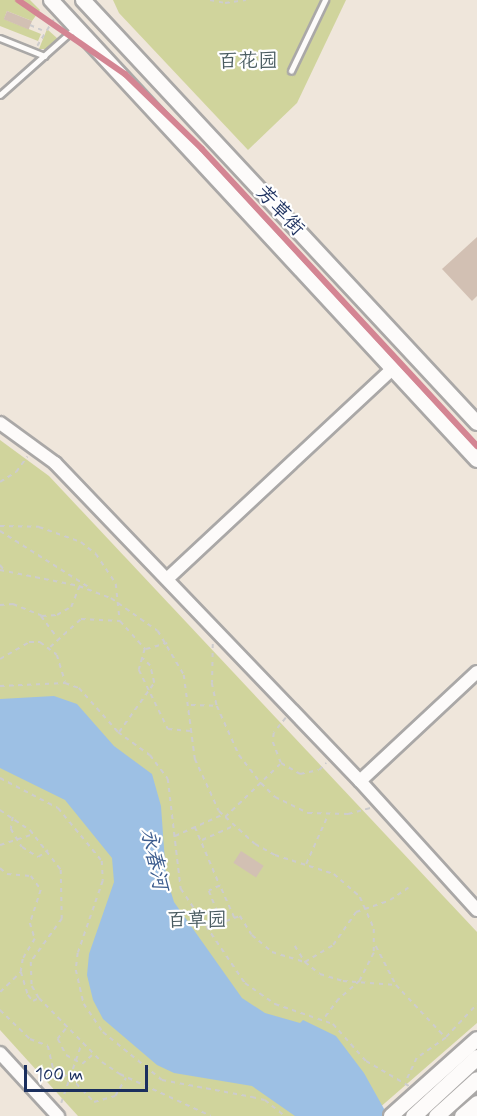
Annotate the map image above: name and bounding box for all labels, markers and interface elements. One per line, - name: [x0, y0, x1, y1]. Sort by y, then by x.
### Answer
- park label: 百花园: [218, 49, 278, 73]
- street label: 芳草街: [251, 181, 309, 241]
- water label: 永春河: [135, 826, 173, 892]
- park label: 百草园: [167, 908, 227, 932]
- scale bar: [27, 1053, 152, 1091]
- text: 100 m: [35, 1063, 83, 1087]

